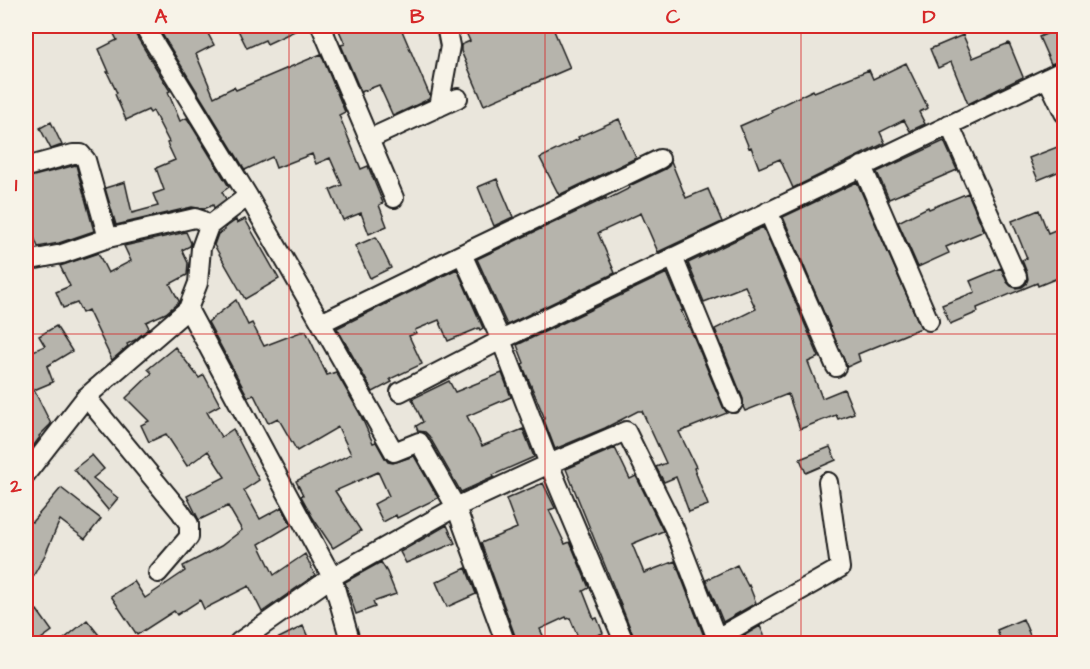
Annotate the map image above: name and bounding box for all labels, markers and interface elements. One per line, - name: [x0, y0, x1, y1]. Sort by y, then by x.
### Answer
- text: A: [155, 3, 168, 31]
- text: B: [410, 3, 425, 31]
- text: C: [666, 3, 681, 31]
- text: D: [923, 3, 936, 31]
- text: 1: [15, 171, 18, 199]
- text: 2: [9, 472, 22, 500]

